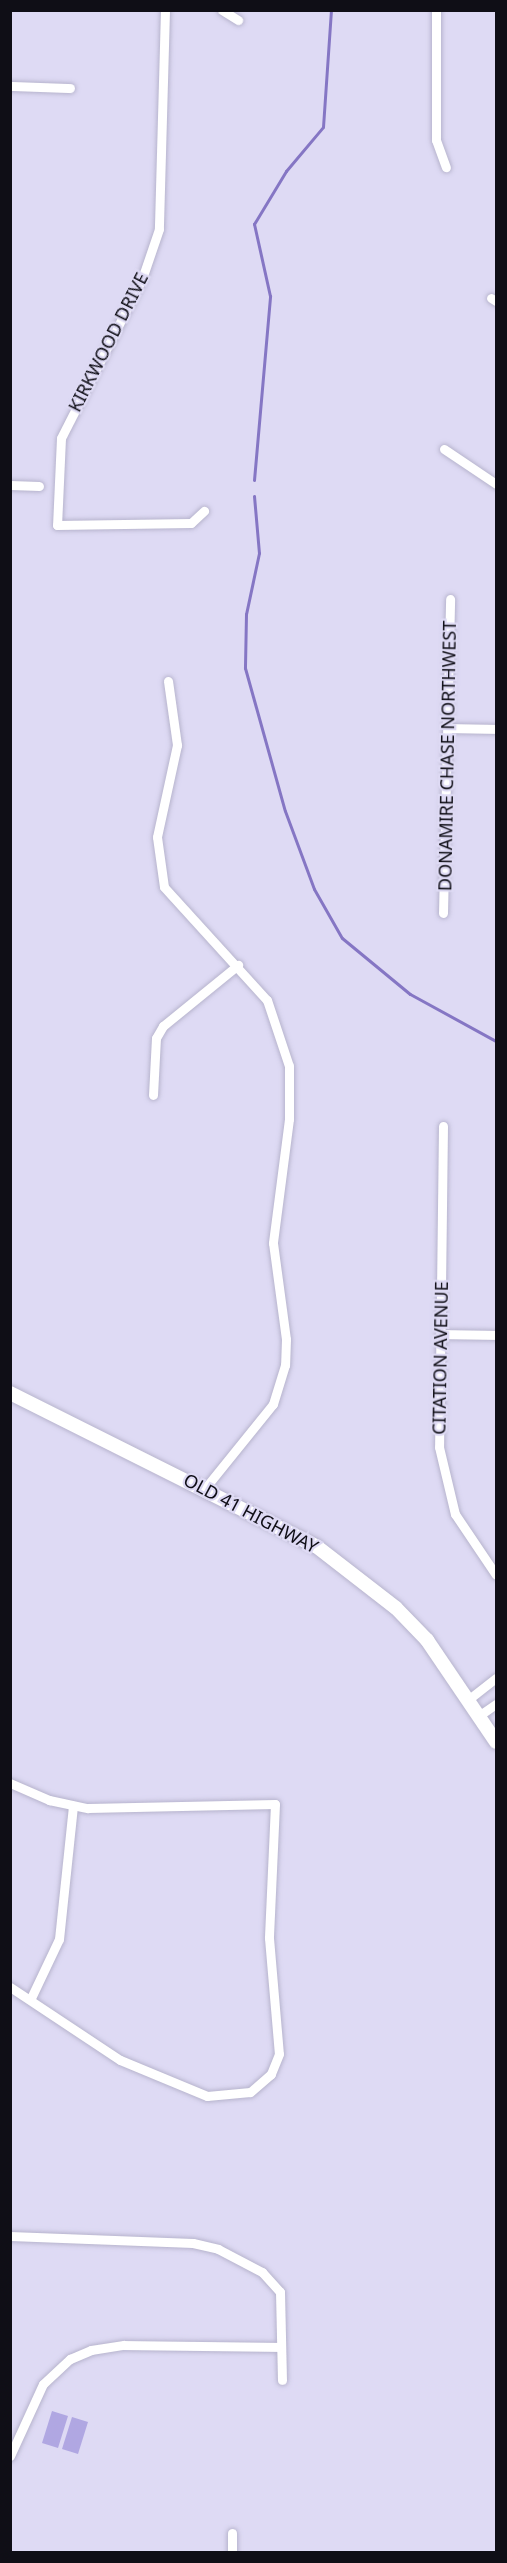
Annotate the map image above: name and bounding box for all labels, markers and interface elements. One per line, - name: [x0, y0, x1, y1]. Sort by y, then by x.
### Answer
- street label: KIRKWOOD DRIVE: [64, 269, 152, 415]
- street label: DONAMIRE CHASE NORTHWEST: [434, 621, 460, 891]
- street label: CITATION AVENUE: [428, 1281, 452, 1435]
- street label: OLD 41 HIGHWAY: [180, 1468, 322, 1558]

